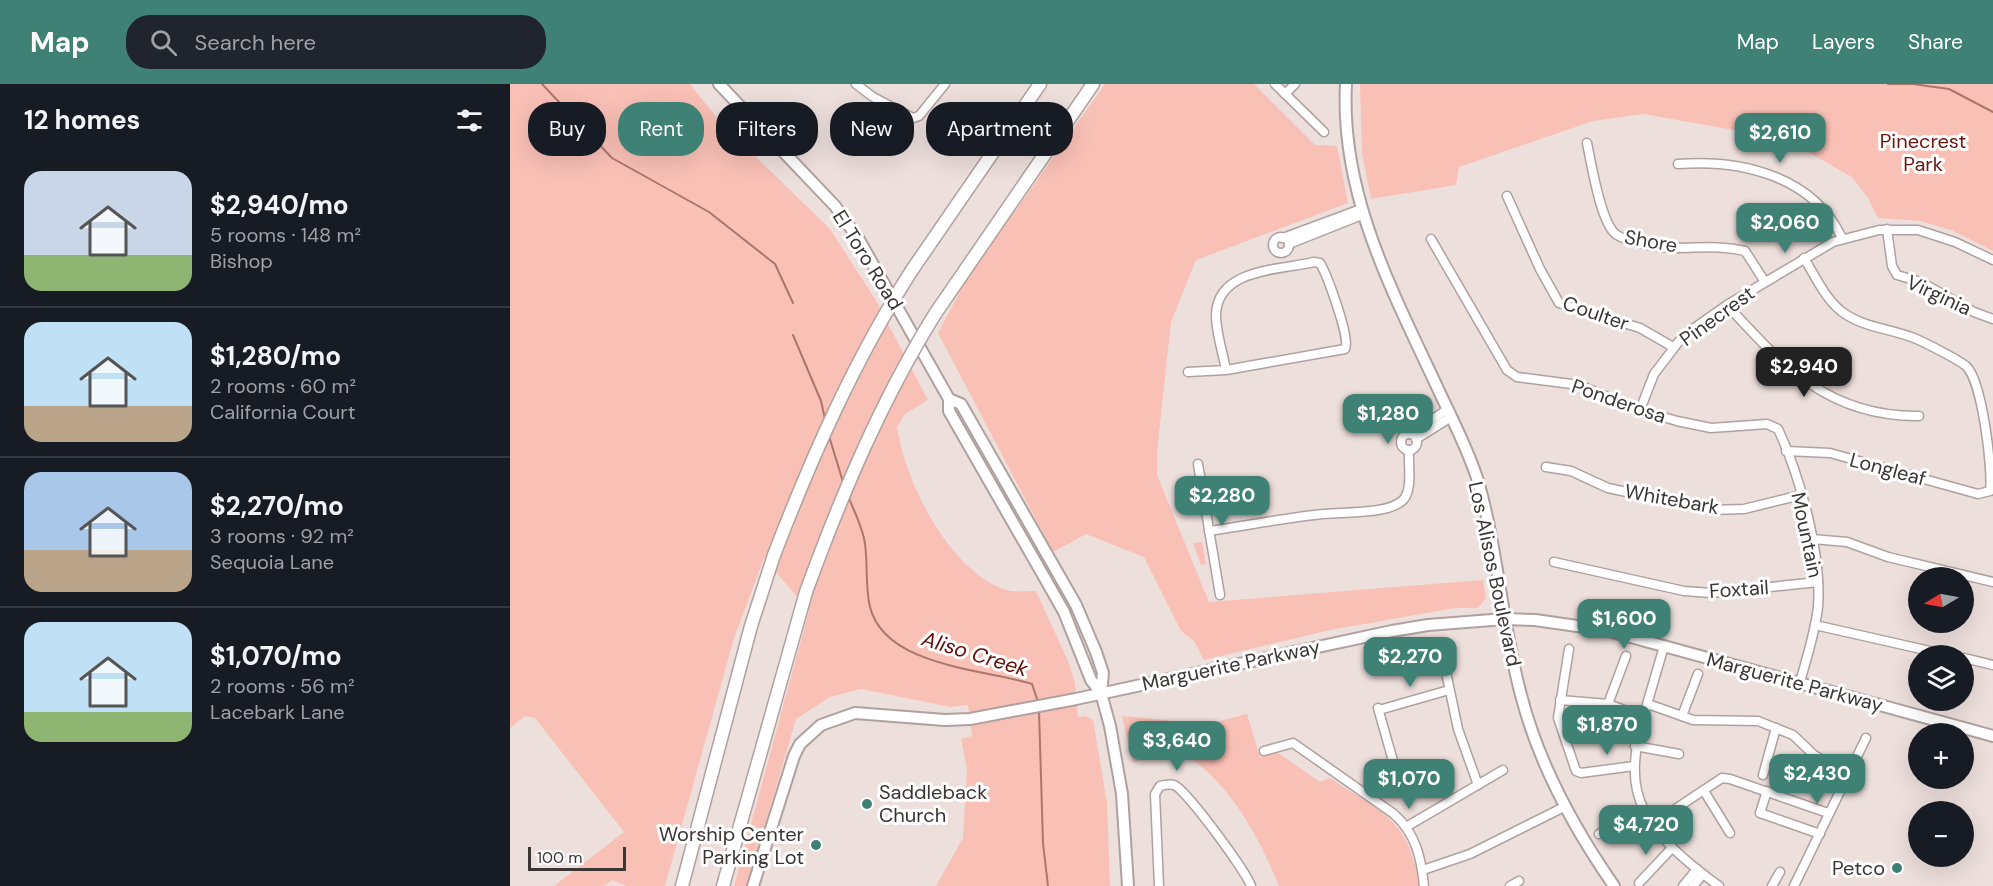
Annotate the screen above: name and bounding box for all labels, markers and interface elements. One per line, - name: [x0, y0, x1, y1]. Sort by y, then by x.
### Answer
- search box: [126, 15, 546, 69]
- text: Map: [30, 24, 90, 61]
- icon: search: [147, 26, 180, 59]
- text: Search here: [195, 28, 316, 57]
- text: Map: [1737, 28, 1779, 56]
- text: Layers: [1812, 28, 1875, 56]
- text: Share: [1908, 28, 1963, 56]
- chip: Buy: [528, 102, 606, 156]
- chip: Rent: [618, 102, 704, 156]
- chip: Filters: [716, 102, 818, 156]
- chip: New: [830, 102, 914, 156]
- chip: Apartment: [926, 102, 1073, 156]
- text: 12 homes: [24, 103, 140, 137]
- icon: filters: [453, 104, 486, 137]
- pin: $2,610: [1731, 113, 1829, 164]
- text: $2,610: [1749, 119, 1811, 145]
- park label: Pinecrest Park: [1880, 128, 1966, 177]
- text: $2,940/mo: [210, 188, 349, 222]
- icon: home: [72, 195, 144, 267]
- pin: $2,060: [1736, 203, 1834, 254]
- street label: El Toro Road: [827, 205, 909, 315]
- text: $2,060: [1750, 209, 1820, 235]
- text: 5 rooms · 148 m²: [210, 222, 361, 248]
- street label: Shore: [1622, 224, 1680, 258]
- text: Bishop: [210, 248, 273, 274]
- street label: Virginia: [1902, 269, 1976, 321]
- street label: Pinecrest: [1674, 280, 1760, 352]
- street label: Coulter: [1559, 290, 1633, 336]
- text: $1,280/mo: [210, 339, 341, 373]
- icon: home: [72, 346, 144, 418]
- pin: $2,940: [1755, 347, 1853, 398]
- text: $2,940: [1770, 353, 1838, 379]
- text: 2 rooms · 60 m²: [210, 373, 356, 399]
- street label: Ponderosa: [1568, 373, 1670, 429]
- pin: $1,280: [1339, 394, 1437, 445]
- text: California Court: [210, 399, 356, 425]
- text: $1,280: [1357, 400, 1419, 426]
- street label: Longleaf: [1847, 446, 1929, 492]
- pin: $2,280: [1173, 476, 1271, 527]
- street label: Whitebark: [1623, 478, 1721, 520]
- street label: Los Alisos Boulevard: [1463, 479, 1527, 669]
- text: $2,280: [1189, 482, 1255, 508]
- text: $2,270/mo: [210, 489, 344, 523]
- street label: Mountain: [1785, 490, 1829, 580]
- icon: home: [72, 496, 144, 568]
- text: 3 rooms · 92 m²: [210, 523, 354, 549]
- text: Sequoia Lane: [210, 549, 334, 575]
- north arrow: [1908, 567, 1974, 633]
- map controls: [1908, 567, 1974, 867]
- street label: Foxtail: [1708, 574, 1770, 604]
- pin: $1,600: [1575, 599, 1673, 650]
- text: $1,600: [1591, 605, 1657, 631]
- water label: Aliso Creek: [918, 624, 1032, 683]
- street label: Marguerite Parkway: [1140, 633, 1322, 697]
- pin: $2,270: [1361, 637, 1459, 688]
- text: $1,070/mo: [210, 639, 342, 673]
- text: $2,270: [1378, 643, 1442, 669]
- button: layers: [1908, 645, 1974, 711]
- icon: home: [72, 646, 144, 718]
- street label: Marguerite Parkway: [1704, 646, 1886, 718]
- text: 2 rooms · 56 m²: [210, 673, 355, 699]
- text: Lacebark Lane: [210, 699, 345, 725]
- pin: $1,870: [1558, 705, 1656, 756]
- text: $1,870: [1576, 711, 1638, 737]
- pin: $3,640: [1128, 721, 1226, 772]
- button: +: [1908, 723, 1974, 789]
- text: $3,640: [1143, 727, 1211, 753]
- pin: $2,430: [1768, 754, 1866, 805]
- pin: $1,070: [1360, 759, 1458, 810]
- text: $2,430: [1783, 760, 1851, 786]
- text: $1,070: [1378, 765, 1440, 791]
- place label: Saddleback Church: [879, 779, 987, 828]
- marker: Saddleback Church: [860, 797, 874, 811]
- button: −: [1908, 801, 1974, 867]
- pin: $4,720: [1597, 805, 1695, 856]
- text: $4,720: [1613, 811, 1679, 837]
- place label: Worship Center Parking Lot: [659, 821, 804, 870]
- marker: Worship Center Parking Lot: [809, 838, 823, 852]
- scale bar: [528, 844, 626, 872]
- text: 100 m: [537, 847, 582, 868]
- place label: Petco: [1832, 855, 1885, 881]
- marker: Petco: [1890, 861, 1904, 875]

